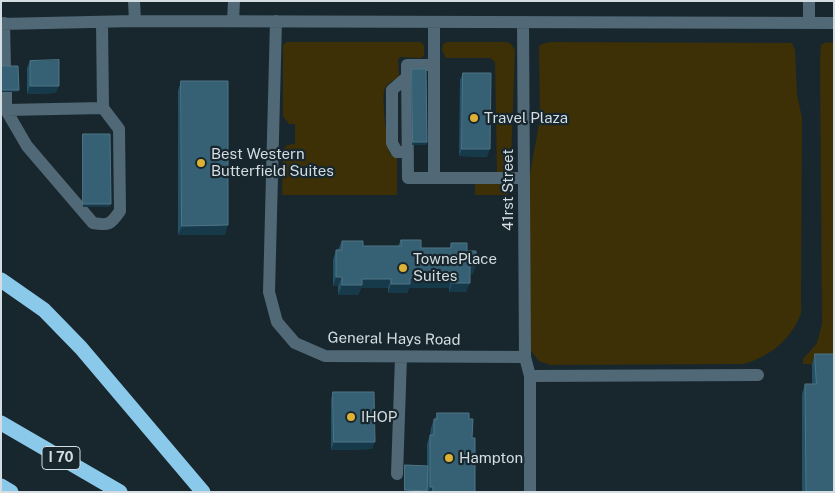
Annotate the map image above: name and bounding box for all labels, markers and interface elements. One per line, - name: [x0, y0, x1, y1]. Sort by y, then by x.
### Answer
- place label: Travel Plaza: [484, 109, 568, 127]
- marker: Travel Plaza: [468, 112, 480, 124]
- place label: Best Western Butterfield Suites: [211, 145, 334, 180]
- street label: 41rst Street: [499, 149, 517, 231]
- marker: Best Western Butterfield Suites: [195, 157, 207, 169]
- place label: TownePlace Suites: [413, 250, 497, 285]
- marker: TownePlace Suites: [397, 262, 409, 274]
- street label: General Hays Road: [327, 329, 461, 349]
- place label: IHOP: [361, 408, 397, 426]
- marker: IHOP: [345, 411, 357, 423]
- road number: I 70: [42, 446, 80, 469]
- place label: Hampton: [459, 449, 523, 467]
- marker: Hampton: [443, 452, 455, 464]

